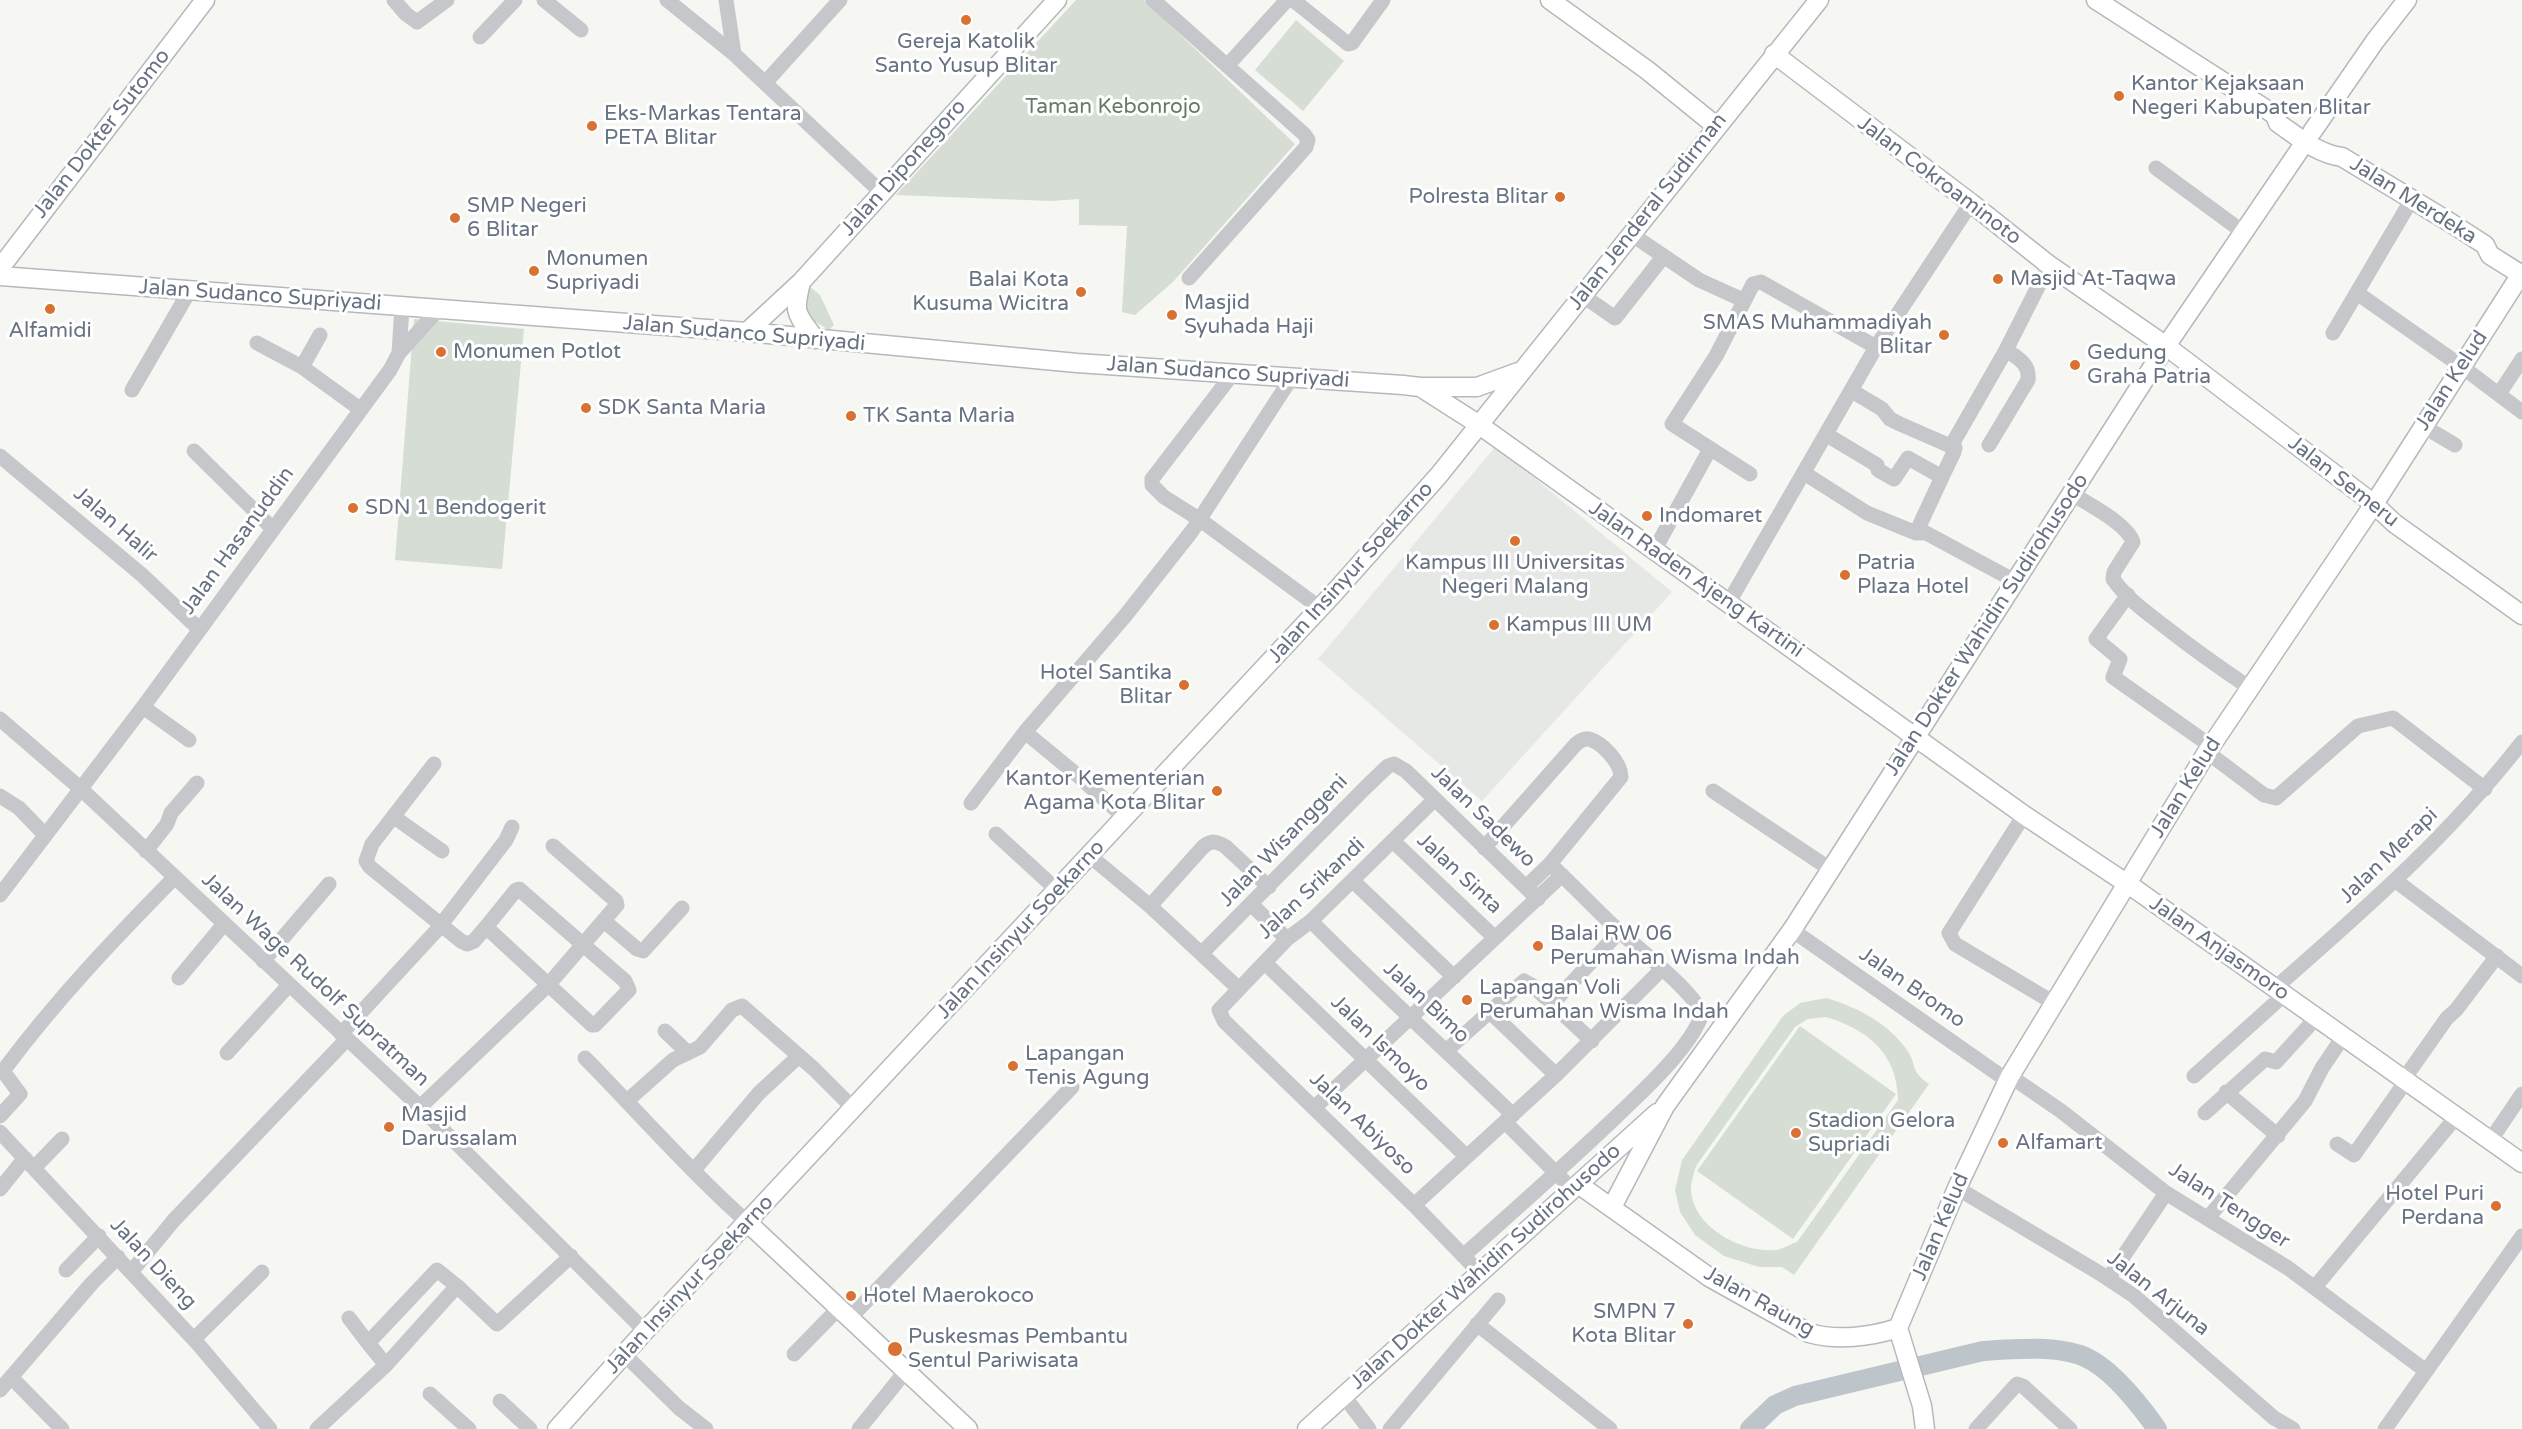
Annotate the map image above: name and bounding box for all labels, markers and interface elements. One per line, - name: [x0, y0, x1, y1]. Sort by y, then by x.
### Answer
- marker: Gereja Katolik Santo Yusup Blitar: [959, 13, 973, 27]
- place label: Gereja Katolik Santo Yusup Blitar: [875, 29, 1057, 79]
- street label: Jalan Dokter Sutomo: [28, 44, 176, 224]
- place label: Kantor Kejaksaan Negeri Kabupaten Blitar: [2131, 71, 2371, 121]
- marker: Kantor Kejaksaan Negeri Kabupaten Blitar: [2112, 89, 2126, 103]
- park label: Taman Kebonrojo: [1025, 94, 1201, 120]
- street label: Jalan Diponegoro: [836, 95, 972, 241]
- place label: Eks-Markas Tentara PETA Blitar: [604, 101, 802, 151]
- street label: Jalan Jenderal Sudirman: [1563, 109, 1733, 315]
- street label: Jalan Cokroaminoto: [1852, 111, 2026, 251]
- marker: Eks-Markas Tentara PETA Blitar: [585, 119, 599, 133]
- street label: Jalan Merdeka: [2345, 152, 2481, 250]
- place label: Polresta Blitar: [1409, 184, 1548, 210]
- marker: Polresta Blitar: [1553, 190, 1567, 204]
- place label: SMP Negeri 6 Blitar: [467, 193, 587, 243]
- marker: SMP Negeri 6 Blitar: [448, 211, 462, 225]
- place label: Monumen Supriyadi: [546, 246, 648, 296]
- marker: Monumen Supriyadi: [527, 264, 541, 278]
- place label: Masjid At-Taqwa: [2010, 266, 2176, 292]
- place label: Balai Kota Kusuma Wicitra: [912, 267, 1069, 317]
- marker: Masjid At-Taqwa: [1991, 272, 2005, 286]
- street label: Jalan Sudanco Supriyadi: [138, 275, 382, 317]
- marker: Balai Kota Kusuma Wicitra: [1074, 285, 1088, 299]
- place label: Masjid Syuhada Haji: [1184, 290, 1314, 340]
- marker: Alfamidi: [43, 302, 57, 316]
- marker: Masjid Syuhada Haji: [1165, 308, 1179, 322]
- place label: SMAS Muhammadiyah Blitar: [1703, 310, 1932, 360]
- street label: Jalan Sudanco Supriyadi: [622, 311, 866, 357]
- place label: Alfamidi: [8, 318, 92, 344]
- street label: Jalan Kelud: [2410, 326, 2494, 436]
- marker: SMAS Muhammadiyah Blitar: [1937, 328, 1951, 342]
- place label: Monumen Potlot: [453, 339, 621, 365]
- place label: Gedung Graha Patria: [2087, 340, 2211, 390]
- marker: Monumen Potlot: [434, 345, 448, 359]
- street label: Jalan Sudanco Supriyadi: [1106, 352, 1350, 394]
- marker: Gedung Graha Patria: [2068, 358, 2082, 372]
- place label: SDK Santa Maria: [598, 395, 766, 421]
- marker: SDK Santa Maria: [579, 401, 593, 415]
- place label: TK Santa Maria: [863, 403, 1015, 429]
- marker: TK Santa Maria: [844, 409, 858, 423]
- street label: Jalan Semeru: [2283, 431, 2403, 533]
- street label: Jalan Hasanuddin: [176, 462, 300, 620]
- street label: Jalan Dokter Wahidin Sudirohusodo: [1880, 469, 2094, 781]
- street label: Jalan Insinyur Soekarno: [1263, 477, 1439, 669]
- street label: Jalan Halir: [68, 482, 162, 568]
- place label: SDN 1 Bendogerit: [365, 495, 546, 521]
- street label: Jalan Raden Ajeng Kartini: [1584, 496, 1808, 664]
- marker: SDN 1 Bendogerit: [346, 501, 360, 515]
- place label: Indomaret: [1659, 503, 1762, 529]
- marker: Indomaret: [1640, 509, 1654, 523]
- marker: Kampus III Universitas Negeri Malang: [1508, 534, 1522, 548]
- place label: Kampus III Universitas Negeri Malang: [1405, 550, 1625, 600]
- place label: Patria Plaza Hotel: [1857, 550, 1969, 600]
- marker: Patria Plaza Hotel: [1838, 568, 1852, 582]
- place label: Kampus III UM: [1506, 612, 1652, 638]
- marker: Kampus III UM: [1487, 618, 1501, 632]
- place label: Hotel Santika Blitar: [1040, 660, 1172, 710]
- marker: Hotel Santika Blitar: [1177, 678, 1191, 692]
- street label: Jalan Kelud: [2145, 733, 2227, 843]
- street label: Jalan Sadewo: [1425, 761, 1541, 873]
- place label: Kantor Kementerian Agama Kota Blitar: [1005, 766, 1205, 816]
- street label: Jalan Wisanggeni: [1214, 770, 1354, 912]
- marker: Kantor Kementerian Agama Kota Blitar: [1210, 784, 1224, 798]
- street label: Jalan Merapi: [2335, 803, 2443, 909]
- street label: Jalan Sinta: [1411, 828, 1507, 920]
- street label: Jalan Srikandi: [1253, 833, 1371, 945]
- street label: Jalan Insinyur Soekarno: [932, 835, 1110, 1025]
- street label: Jalan Wage Rudolf Supratman: [196, 868, 434, 1092]
- street label: Jalan Anjasmoro: [2144, 891, 2294, 1007]
- place label: Balai RW 06 Perumahan Wisma Indah: [1550, 921, 1800, 971]
- marker: Balai RW 06 Perumahan Wisma Indah: [1531, 939, 1545, 953]
- street label: Jalan Bromo: [1854, 942, 1970, 1034]
- street label: Jalan Bimo: [1378, 957, 1474, 1049]
- place label: Lapangan Voli Perumahan Wisma Indah: [1479, 975, 1729, 1025]
- street label: Jalan Ismoyo: [1325, 990, 1435, 1098]
- marker: Lapangan Voli Perumahan Wisma Indah: [1460, 993, 1474, 1007]
- place label: Lapangan Tenis Agung: [1025, 1041, 1149, 1091]
- marker: Lapangan Tenis Agung: [1006, 1059, 1020, 1073]
- street label: Jalan Abiyoso: [1304, 1067, 1420, 1181]
- place label: Masjid Darussalam: [401, 1102, 517, 1152]
- place label: Stadion Gelora Supriadi: [1808, 1108, 1955, 1158]
- marker: Masjid Darussalam: [382, 1120, 396, 1134]
- marker: Stadion Gelora Supriadi: [1789, 1126, 1803, 1140]
- place label: Alfamart: [2015, 1130, 2102, 1156]
- marker: Alfamart: [1996, 1136, 2010, 1150]
- street label: Jalan Dokter Wahidin Sudirohusodo: [1345, 1139, 1627, 1395]
- street label: Jalan Tengger: [2164, 1157, 2294, 1255]
- street label: Jalan Kelud: [1907, 1170, 1975, 1284]
- place label: Hotel Puri Perdana: [2385, 1181, 2484, 1231]
- street label: Jalan Insinyur Soekarno: [601, 1190, 779, 1380]
- marker: Hotel Puri Perdana: [2489, 1199, 2503, 1213]
- street label: Jalan Dieng: [104, 1213, 202, 1315]
- street label: Jalan Arjuna: [2102, 1246, 2214, 1342]
- street label: Jalan Raung: [1699, 1261, 1819, 1343]
- place label: Hotel Maerokoco: [863, 1283, 1034, 1309]
- marker: Hotel Maerokoco: [844, 1289, 858, 1303]
- place label: SMPN 7 Kota Blitar: [1571, 1299, 1676, 1349]
- marker: SMPN 7 Kota Blitar: [1681, 1317, 1695, 1331]
- place label: Puskesmas Pembantu Sentul Pariwisata: [908, 1324, 1128, 1374]
- marker: Puskesmas Pembantu Sentul Pariwisata: [886, 1340, 904, 1358]

